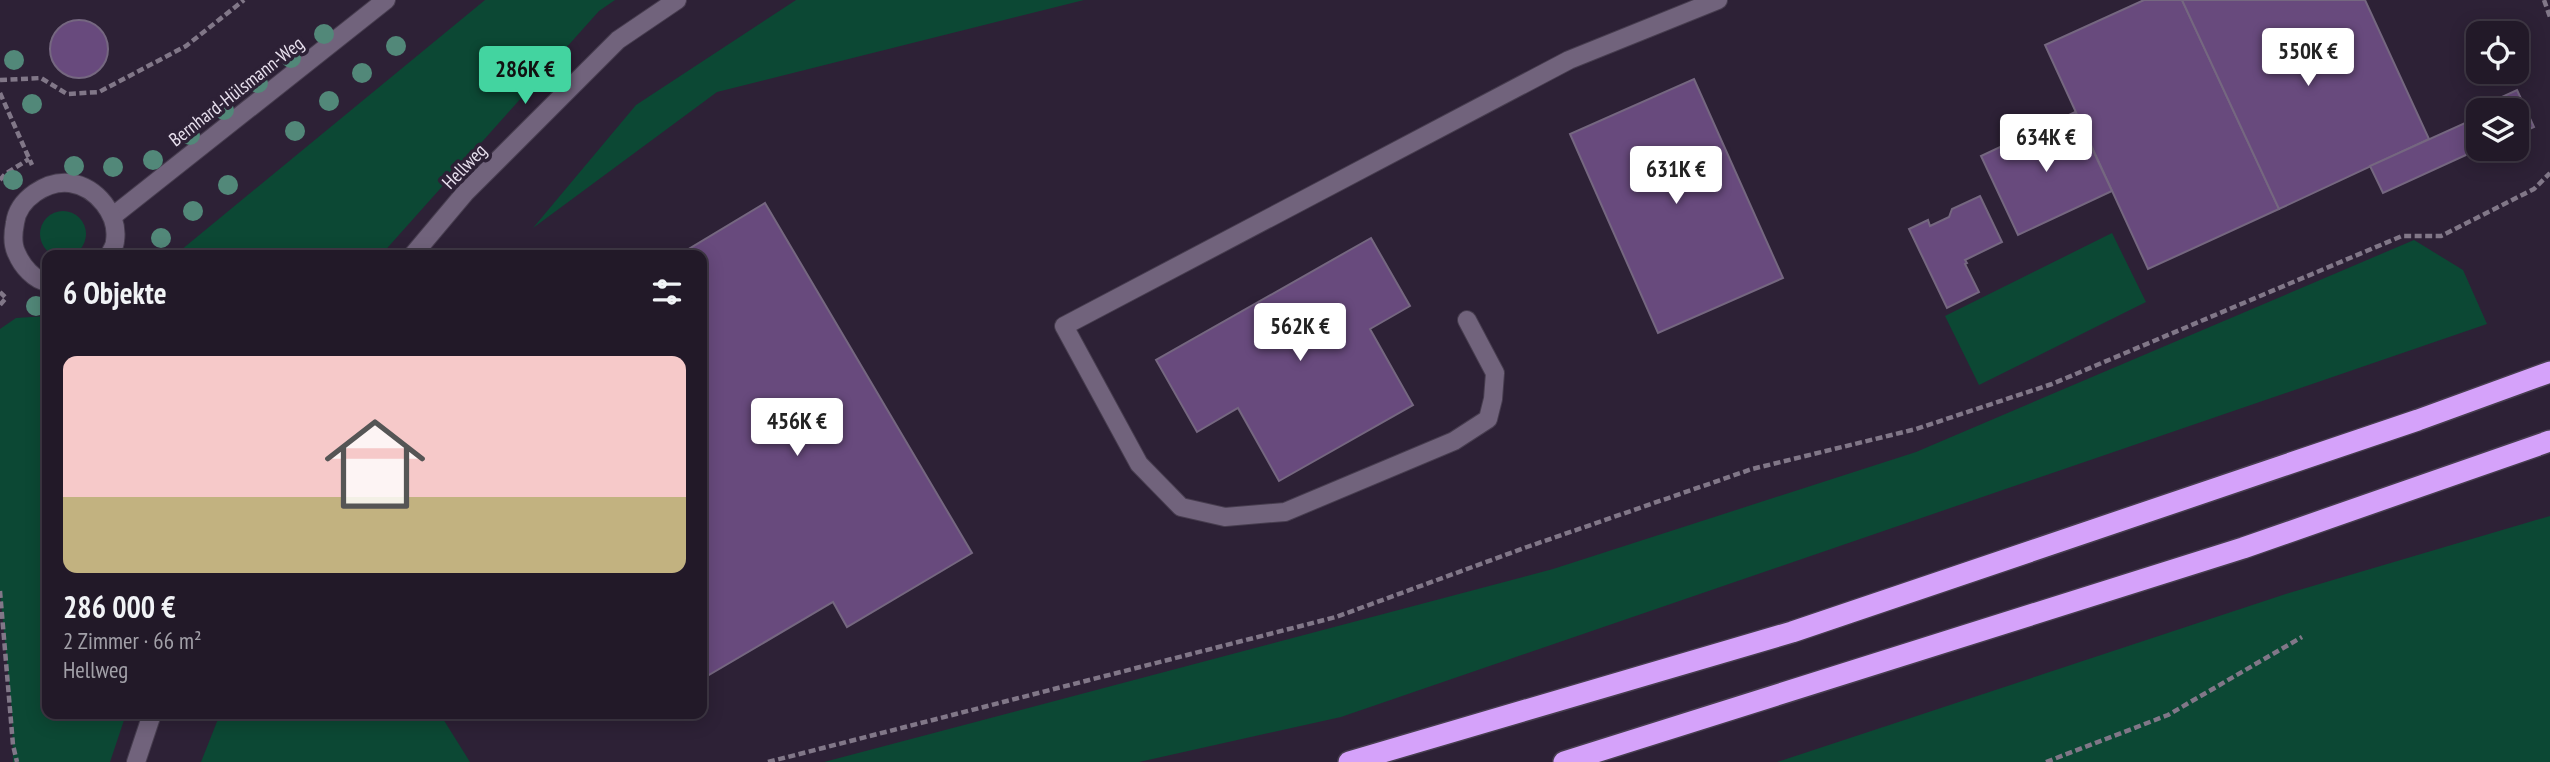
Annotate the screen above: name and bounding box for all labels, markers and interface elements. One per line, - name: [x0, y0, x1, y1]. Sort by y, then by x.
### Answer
- map controls: [2466, 21, 2529, 161]
- button: locate: [2466, 21, 2529, 84]
- pin: 550K €: [2251, 28, 2365, 88]
- street label: Bernhard-Hülsmann-Weg: [164, 31, 308, 151]
- text: 550K €: [2278, 36, 2338, 65]
- pin: 286K €: [468, 46, 582, 106]
- text: 286K €: [495, 54, 555, 83]
- button: layers: [2466, 98, 2529, 161]
- pin: 634K €: [1989, 114, 2103, 174]
- text: 634K €: [2016, 122, 2076, 151]
- street label: Hellweg: [437, 138, 491, 194]
- pin: 631K €: [1619, 146, 1733, 206]
- text: 631K €: [1646, 154, 1706, 183]
- text: 6 Objekte: [63, 273, 167, 312]
- icon: filters: [648, 273, 686, 311]
- pin: 562K €: [1243, 304, 1357, 363]
- text: 562K €: [1270, 311, 1330, 340]
- pin: 456K €: [740, 398, 854, 458]
- icon: home: [312, 401, 438, 527]
- text: 456K €: [767, 406, 827, 435]
- text: 286 000 €: [63, 587, 176, 626]
- text: 2 Zimmer · 66 m²: [63, 626, 201, 655]
- text: Hellweg: [63, 655, 128, 684]

